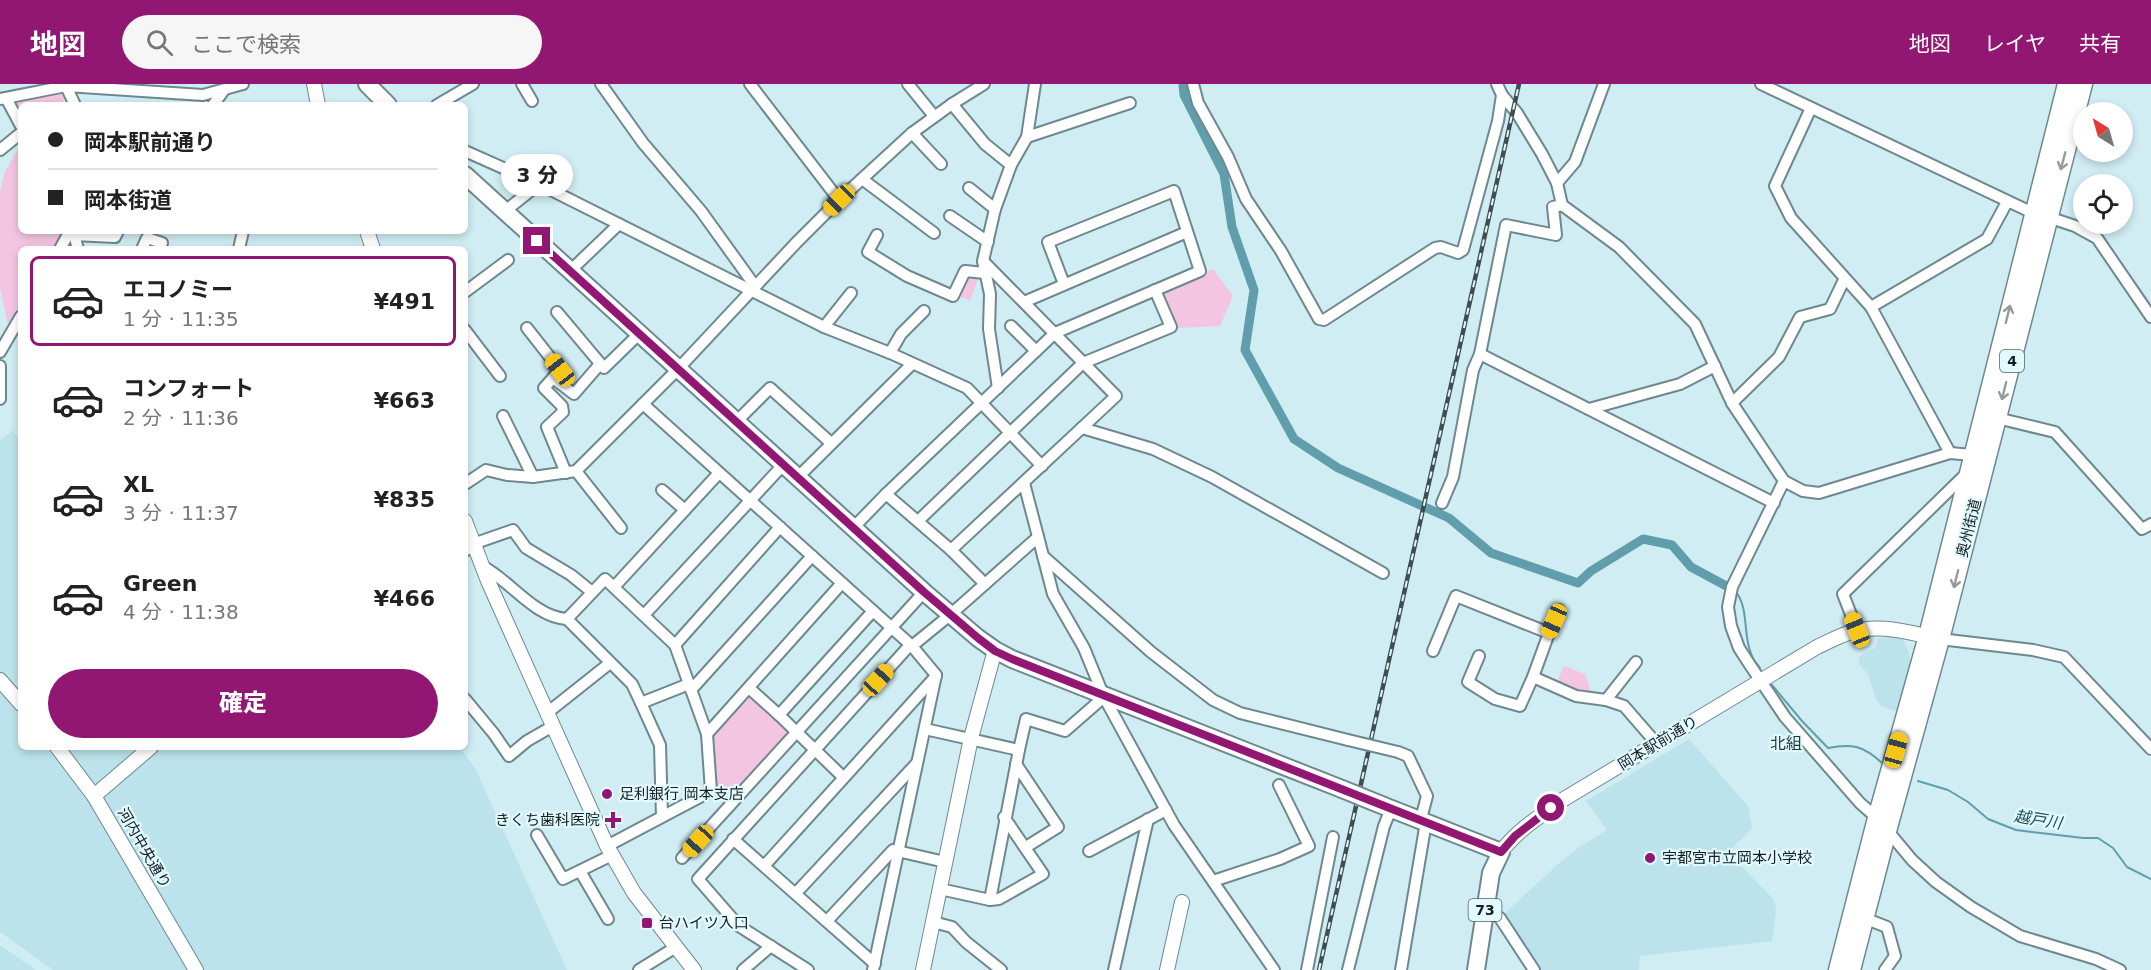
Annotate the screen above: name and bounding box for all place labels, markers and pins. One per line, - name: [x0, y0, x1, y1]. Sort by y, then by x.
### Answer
- place label: 足利銀行 岡本支店: [619, 785, 744, 803]
- marker: 足利銀行 岡本支店: [600, 787, 614, 801]
- place label: きくち歯科医院: [495, 811, 600, 829]
- marker: きくち歯科医院: [604, 811, 622, 829]
- place label: 宇都宮市立岡本小学校: [1662, 849, 1812, 867]
- marker: 宇都宮市立岡本小学校: [1643, 851, 1657, 865]
- place label: 台ハイツ入口: [659, 914, 749, 932]
- marker: 台ハイツ入口: [640, 916, 654, 930]

